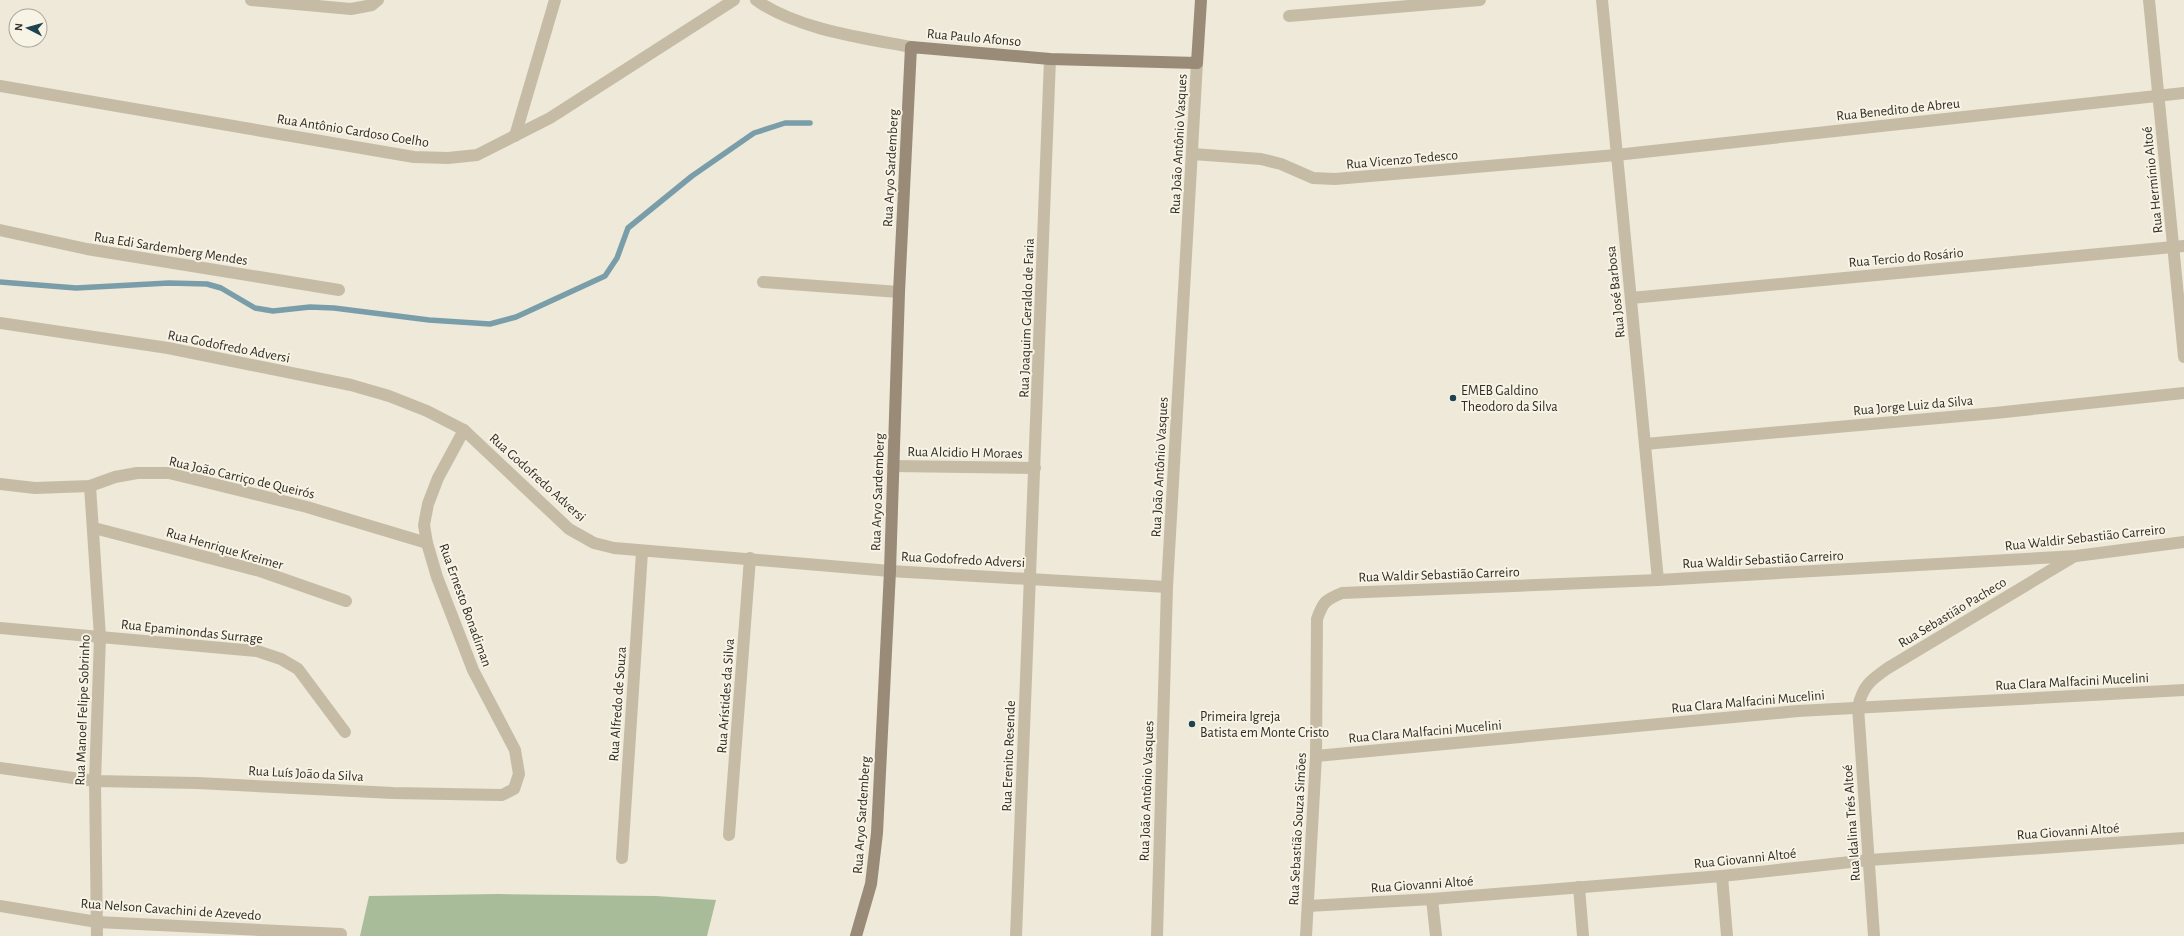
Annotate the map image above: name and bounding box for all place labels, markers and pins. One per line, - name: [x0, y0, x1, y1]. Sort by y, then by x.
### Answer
- place label: EMEB Galdino Theodoro da Silva: [1461, 384, 1558, 414]
- marker: EMEB Galdino Theodoro da Silva: [1448, 393, 1458, 403]
- place label: Primeira Igreja Batista em Monte Cristo: [1200, 710, 1329, 740]
- marker: Primeira Igreja Batista em Monte Cristo: [1187, 719, 1197, 729]

